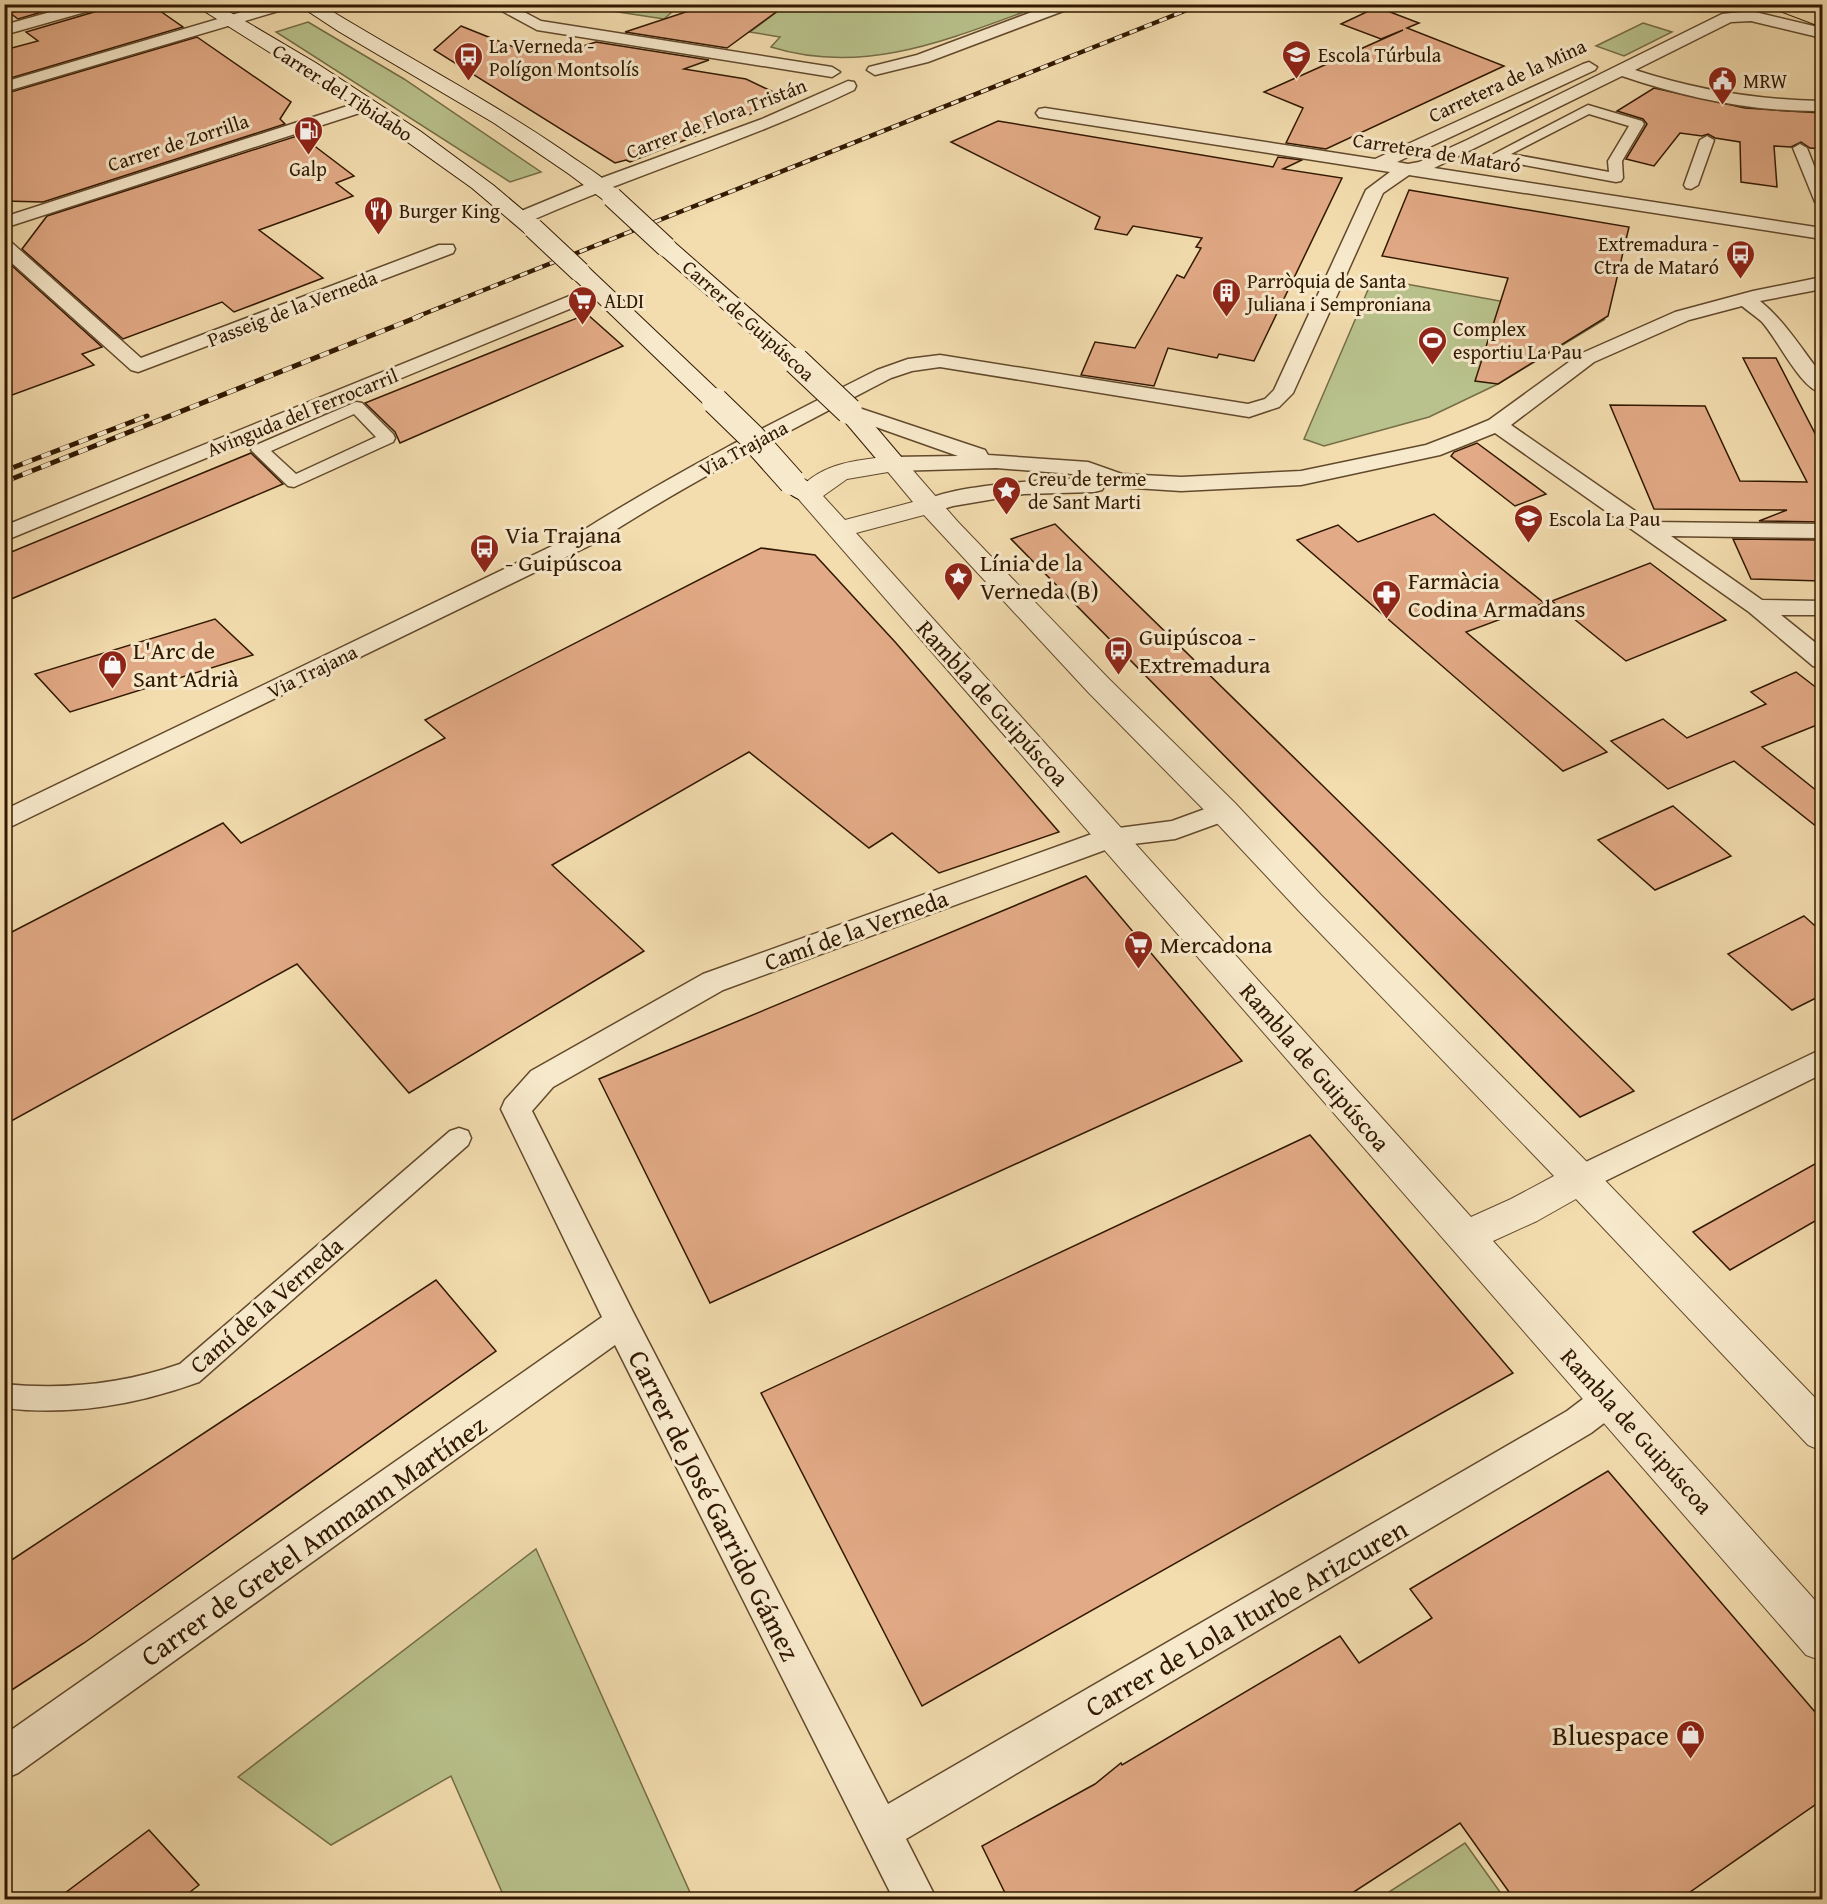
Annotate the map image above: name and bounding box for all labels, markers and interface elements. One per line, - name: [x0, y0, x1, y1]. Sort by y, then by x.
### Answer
- place label: La Verneda - Polígon Montsolís: [489, 31, 639, 83]
- street label: Carretera de la Mina: [1423, 31, 1591, 129]
- street label: Carrer del Tibidabo: [267, 36, 419, 148]
- school or university icon: Escola Túrbula: [1281, 38, 1313, 80]
- bus stop icon: La Verneda - Polígon Montsolís: [452, 40, 484, 82]
- place label: Escola Túrbula: [1318, 40, 1442, 69]
- public building icon: MRW: [1706, 64, 1738, 106]
- place label: MRW: [1743, 66, 1787, 95]
- street label: Carrer de Flora Tristán: [622, 70, 810, 166]
- street label: Carrer de Zorrilla: [104, 105, 253, 178]
- fuel station icon: Galp: [292, 114, 324, 156]
- street label: Carretera de Mataró: [1351, 124, 1523, 180]
- place label: Galp: [289, 154, 327, 183]
- restaurant icon: Burger King: [362, 194, 394, 236]
- place label: Burger King: [399, 196, 500, 225]
- place label: Extremadura - Ctra de Mataró: [1594, 229, 1719, 281]
- bus stop icon: Extremadura - Ctra de Mataró: [1724, 238, 1756, 280]
- street label: Carrer de Guipúscoa: [676, 253, 822, 388]
- street label: Passeig de la Verneda: [203, 262, 382, 354]
- place label: Parròquia de Santa Juliana i Semproniana: [1244, 266, 1432, 318]
- building icon: Parròquia de Santa Juliana i Semproniana: [1210, 276, 1242, 318]
- supermarket icon: ALDI: [567, 284, 599, 326]
- place label: ALDI: [604, 286, 644, 315]
- place label: Complex esportiu La Pau: [1453, 314, 1582, 366]
- sports icon: Complex esportiu La Pau: [1416, 324, 1448, 366]
- street label: Avinguda del Ferrocarril: [202, 360, 402, 464]
- street label: Via Trajana: [693, 412, 793, 484]
- place label: Creu de terme de Sant Marti: [1028, 464, 1146, 516]
- place icon: Creu de terme de Sant Marti: [991, 474, 1023, 516]
- school or university icon: Escola La Pau: [1512, 502, 1544, 544]
- place label: Escola La Pau: [1549, 504, 1660, 533]
- place label: Via Trajana - Guipúscoa: [505, 517, 623, 580]
- bus stop icon: Via Trajana - Guipúscoa: [468, 532, 500, 574]
- place label: Línia de la Verneda (B): [980, 545, 1099, 608]
- place icon: Línia de la Verneda (B): [943, 560, 975, 602]
- place label: Farmàcia Codina Armadans: [1408, 563, 1586, 626]
- pharmacy icon: Farmàcia Codina Armadans: [1371, 578, 1403, 620]
- street label: Rambla de Guipúscoa: [909, 612, 1078, 795]
- place label: Guipúscoa - Extremadura: [1139, 619, 1271, 682]
- place label: L'Arc de Sant Adrià: [133, 633, 239, 696]
- bus stop icon: Guipúscoa - Extremadura: [1102, 634, 1134, 676]
- street label: Via Trajana: [262, 637, 362, 705]
- shop icon: L'Arc de Sant Adrià: [96, 648, 128, 690]
- street label: Camí de la Verneda: [759, 880, 953, 979]
- place label: Mercadona: [1160, 927, 1273, 962]
- supermarket icon: Mercadona: [1123, 928, 1155, 970]
- street label: Rambla de Guipúscoa: [1232, 975, 1399, 1160]
- street label: Camí de la Verneda: [182, 1228, 351, 1382]
- street label: Rambla de Guipúscoa: [1553, 1340, 1722, 1523]
- street label: Carrer de José Garrido Gámez: [619, 1343, 811, 1667]
- street label: Carrer de Gretel Ammann Martínez: [132, 1404, 494, 1676]
- street label: Carrer de Lola Iturbe Arizcuren: [1077, 1507, 1415, 1726]
- place label: Bluespace: [1552, 1714, 1669, 1755]
- shop icon: Bluespace: [1674, 1718, 1706, 1760]

